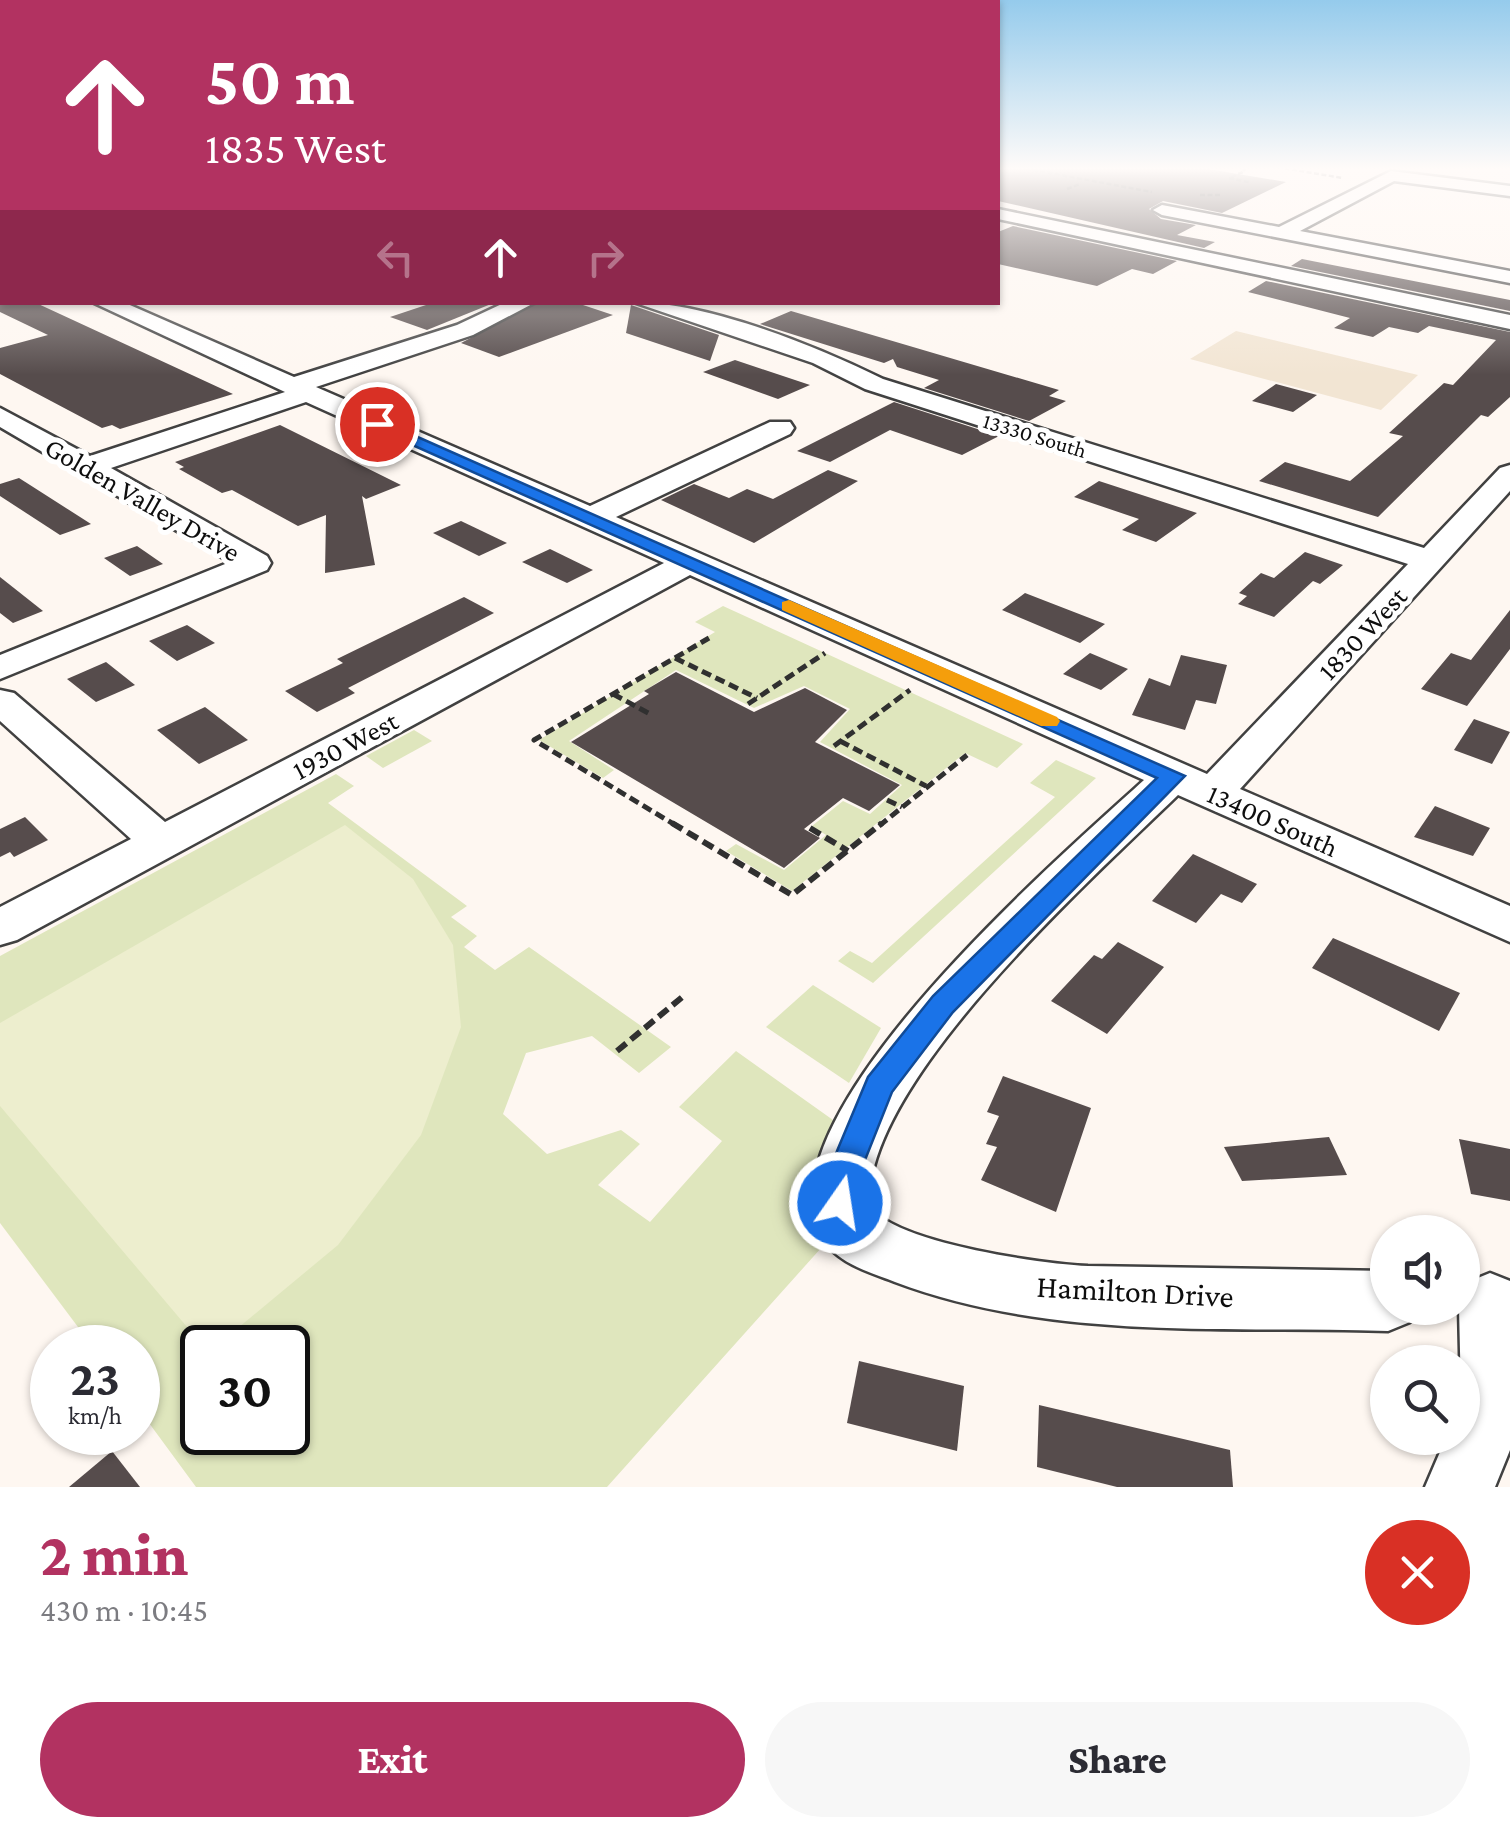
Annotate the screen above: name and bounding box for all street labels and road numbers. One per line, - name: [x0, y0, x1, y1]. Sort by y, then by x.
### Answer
- street label: 13330 South: [980, 408, 1090, 463]
- street label: Golden Valley Drive: [40, 431, 246, 568]
- street label: 1830 West: [1312, 580, 1413, 686]
- street label: 1930 West: [287, 705, 404, 786]
- street label: 13400 South: [1203, 778, 1343, 863]
- street label: Hamilton Drive: [1036, 1268, 1234, 1314]

